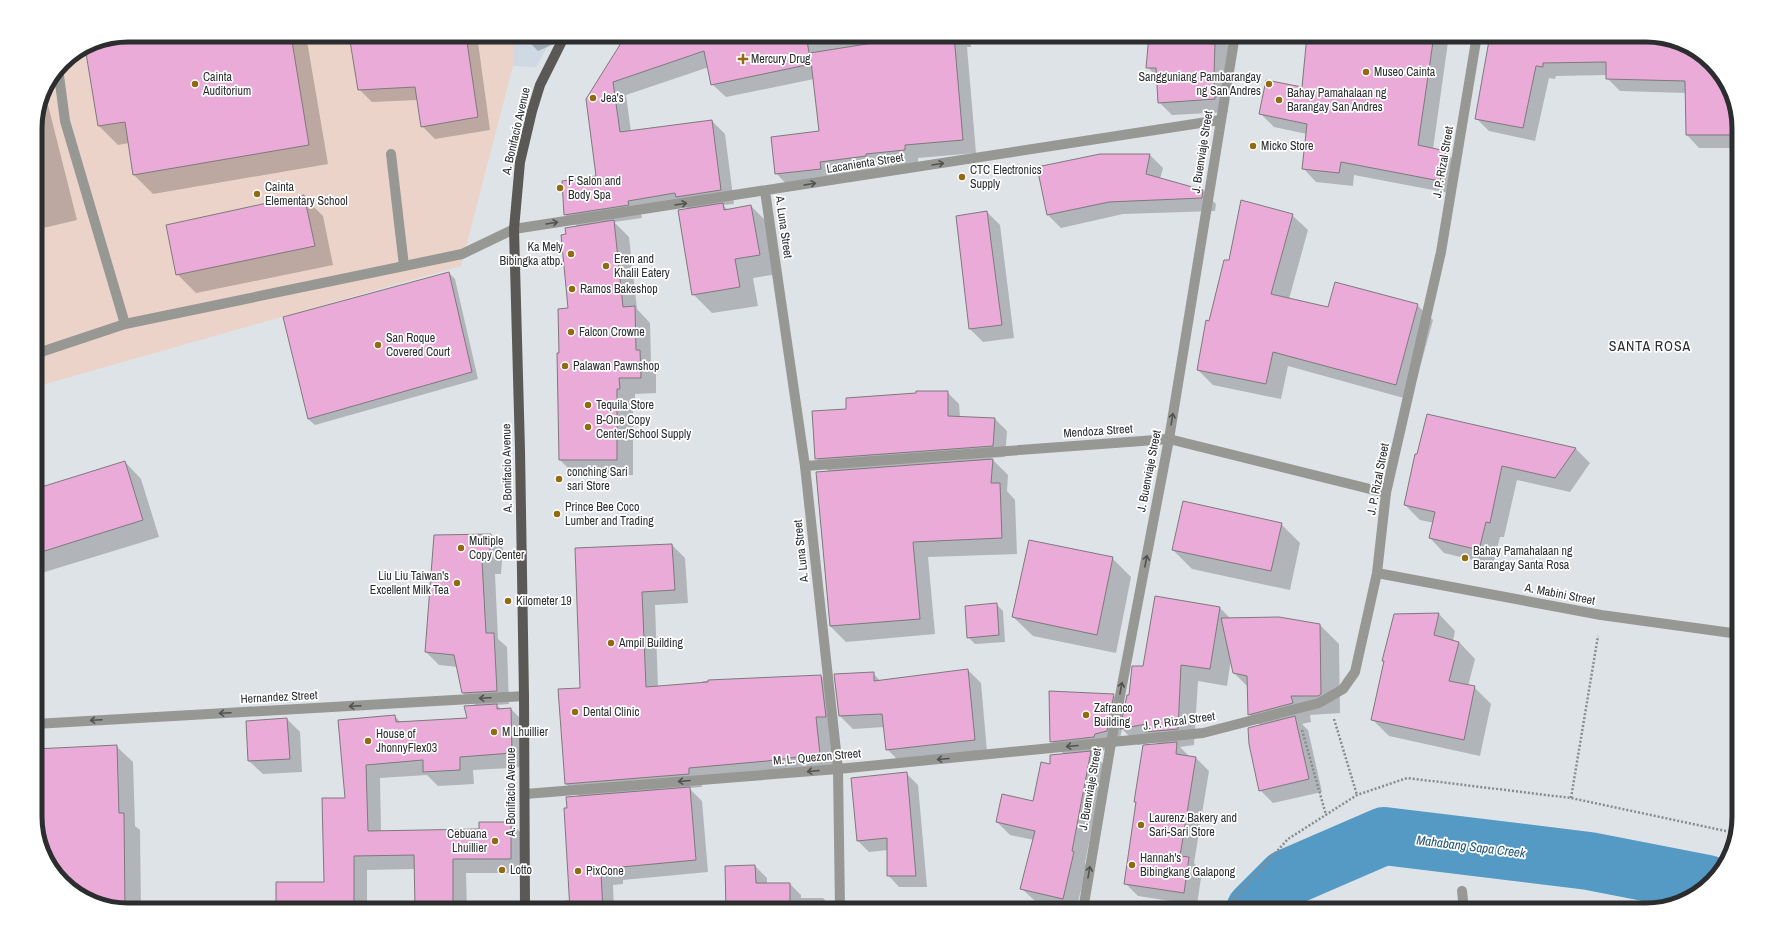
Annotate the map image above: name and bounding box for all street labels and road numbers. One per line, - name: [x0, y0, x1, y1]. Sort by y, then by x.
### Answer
- street label: A. Bonifacio Avenue: [498, 86, 534, 177]
- street label: J. Buenviaje Street: [1188, 109, 1216, 194]
- street label: J. P. Rizal Street: [1429, 125, 1457, 199]
- street label: Lacanienta Street: [825, 149, 905, 177]
- street label: A. Luna Street: [772, 194, 796, 260]
- street label: Mendoza Street: [1063, 421, 1133, 441]
- street label: A. Bonifacio Avenue: [498, 423, 516, 514]
- street label: J. Buenviaje Street: [1133, 428, 1165, 513]
- street label: J. P. Rizal Street: [1363, 442, 1393, 516]
- street label: A. Luna Street: [790, 519, 812, 584]
- street label: A. Mabini Street: [1523, 579, 1597, 609]
- street label: Hernandez Street: [240, 687, 318, 707]
- street label: J. P. Rizal Street: [1142, 708, 1216, 734]
- street label: M. L. Quezon Street: [772, 745, 862, 769]
- street label: J. Buenviaje Street: [1075, 746, 1105, 831]
- street label: A. Bonifacio Avenue: [503, 747, 519, 838]

